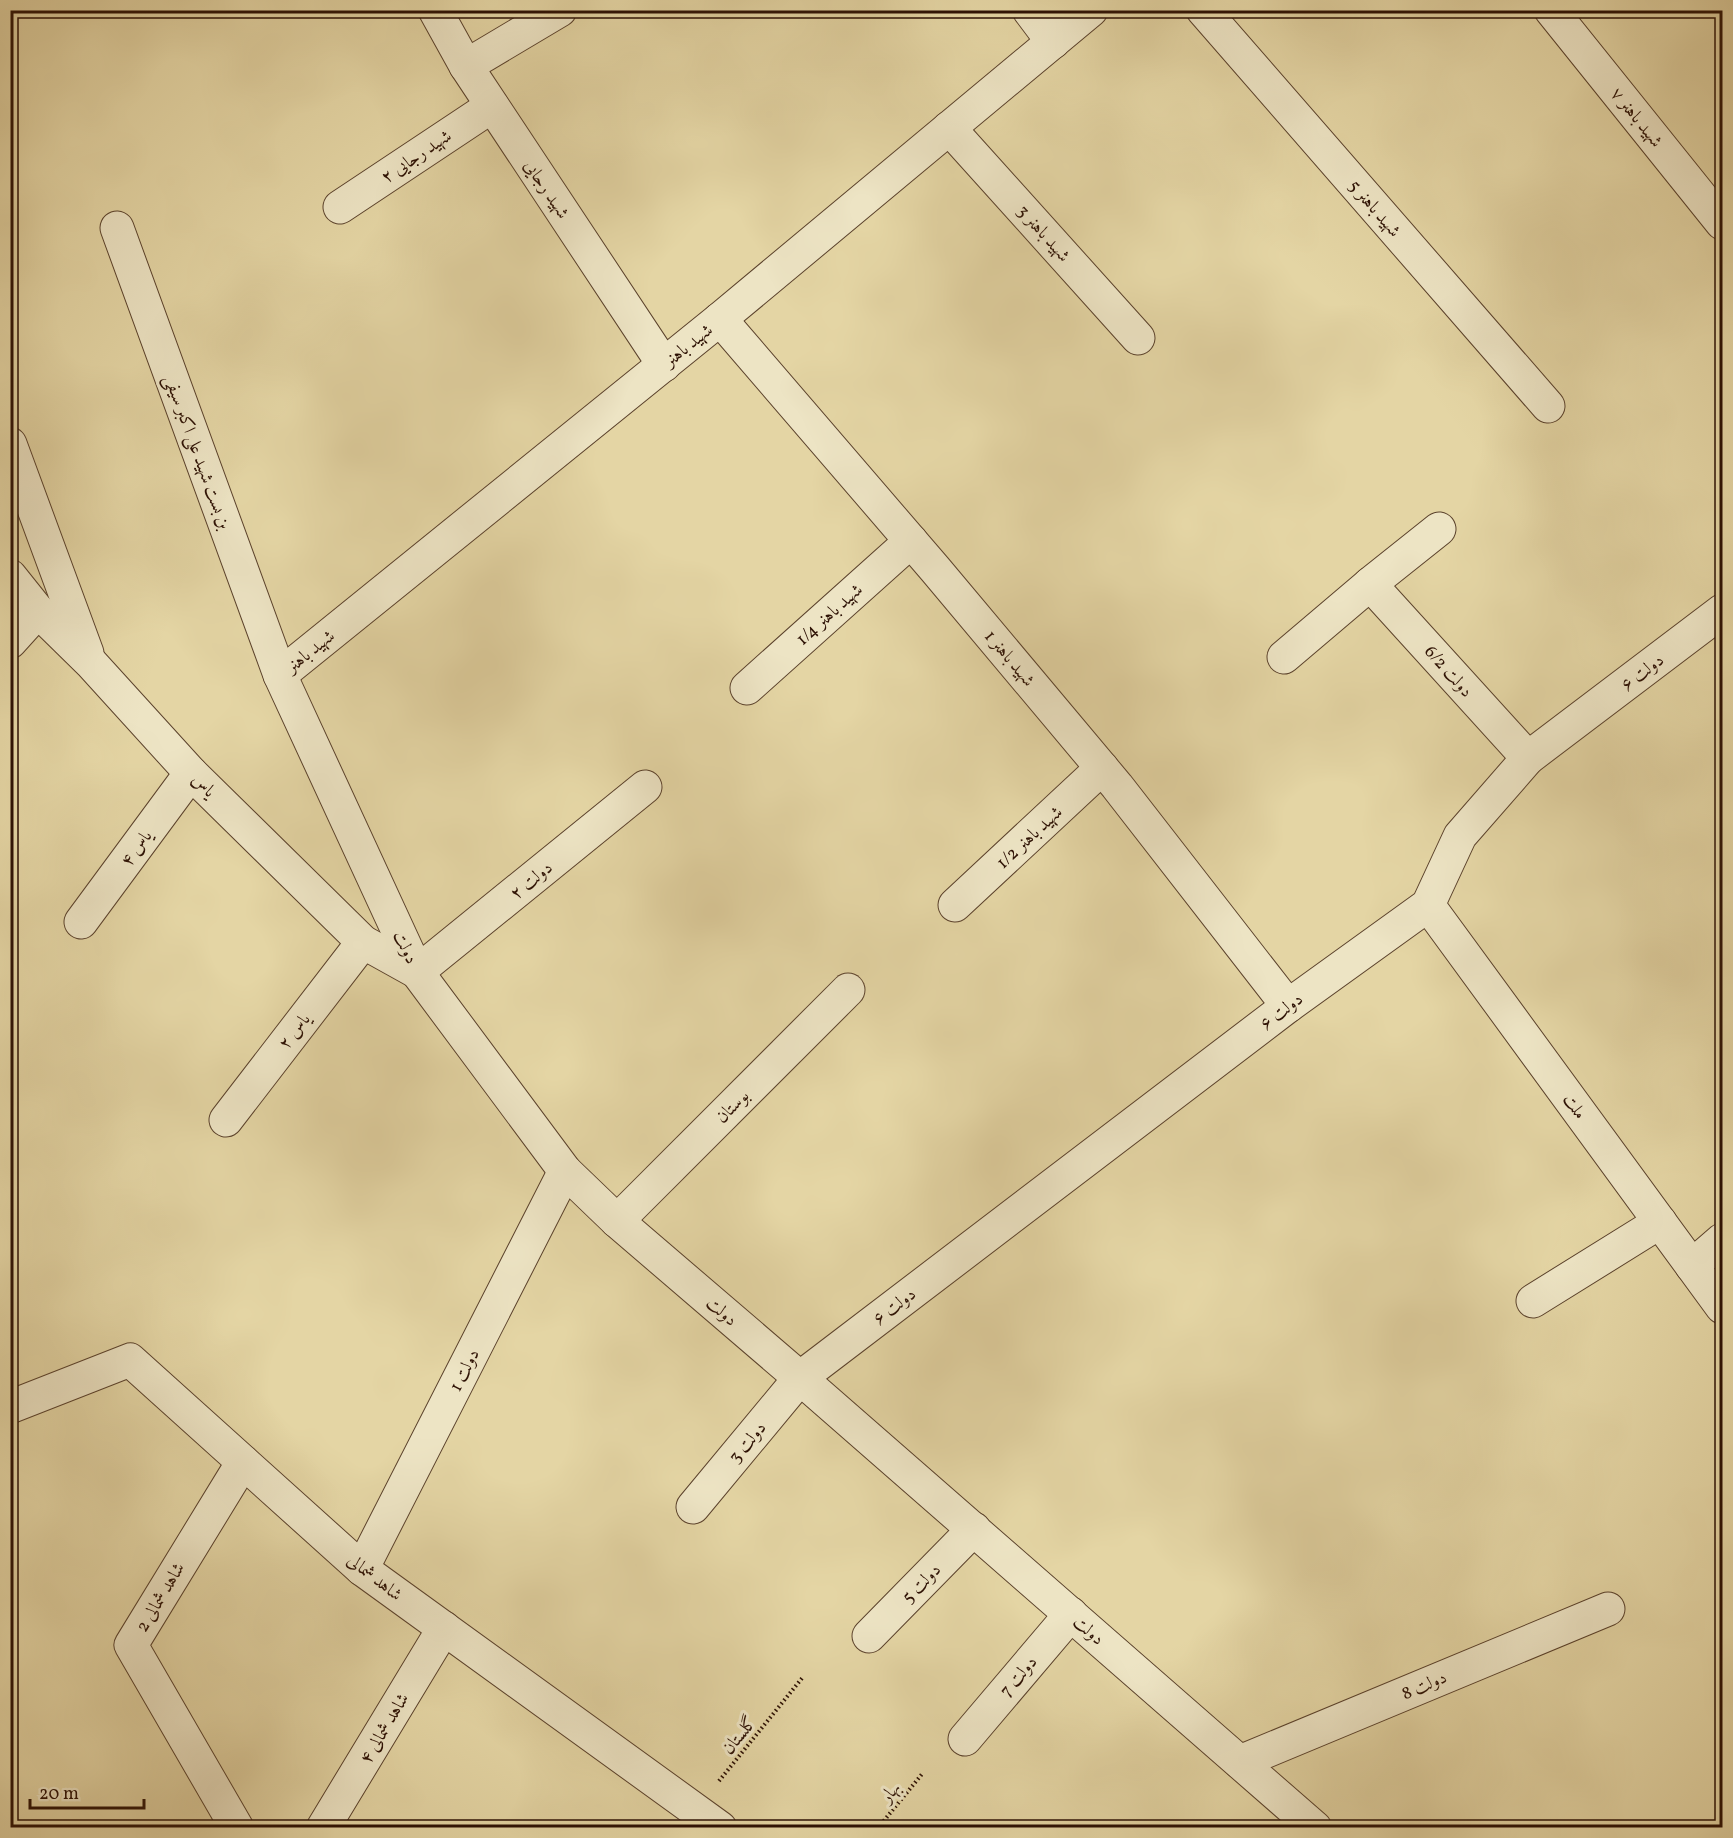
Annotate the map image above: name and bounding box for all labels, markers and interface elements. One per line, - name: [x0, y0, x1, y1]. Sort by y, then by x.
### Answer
- street label: شهید باهنر ۷: [1604, 83, 1668, 153]
- street label: شهید رجایی ۲: [376, 124, 457, 190]
- street label: شهید رجایی: [517, 155, 575, 224]
- street label: شهید باهنر 5: [1342, 175, 1406, 243]
- street label: شهید باهنر 3: [1010, 200, 1075, 268]
- street label: شهید باهنر: [658, 319, 719, 375]
- street label: بن بست شهید علی اکبر سیفی: [157, 372, 236, 534]
- street label: شهید باهنر 1/4: [791, 578, 869, 652]
- street label: شهید باهنر: [280, 625, 341, 681]
- street label: شهید باهنر 1: [978, 625, 1040, 693]
- street label: دولت 6/2: [1418, 640, 1478, 704]
- street label: دولت ۶: [1616, 649, 1670, 698]
- street label: یاس: [185, 768, 222, 805]
- street label: شهید باهنر 1/2: [991, 801, 1069, 875]
- street label: یاس ۴: [115, 824, 160, 872]
- street label: دولت ۲: [505, 856, 559, 906]
- street label: دولت: [386, 927, 423, 968]
- street label: دولت ۶: [1255, 988, 1309, 1037]
- street label: یاس ۲: [273, 1007, 318, 1055]
- street label: بوستان: [711, 1085, 756, 1130]
- street label: ملت: [1556, 1089, 1592, 1125]
- street label: دولت ۶: [868, 1283, 922, 1332]
- street label: دولت: [700, 1292, 742, 1333]
- street label: دولت 1: [444, 1345, 487, 1396]
- street label: دولت 3: [723, 1417, 773, 1469]
- street label: شاهد شمالی: [341, 1549, 407, 1608]
- street label: شاهد شمالی 2: [131, 1558, 192, 1637]
- street label: دولت 5: [897, 1559, 947, 1609]
- street label: دولت: [1067, 1610, 1109, 1652]
- street label: دولت 7: [995, 1651, 1044, 1703]
- street label: دولت 8: [1398, 1666, 1451, 1707]
- street label: شاهد شمالی ۴: [354, 1689, 416, 1769]
- street label: گلستان: [717, 1711, 763, 1761]
- scale bar: [30, 1772, 144, 1810]
- street label: بهار: [874, 1777, 907, 1811]
- text: 20 m: [39, 1782, 79, 1807]

